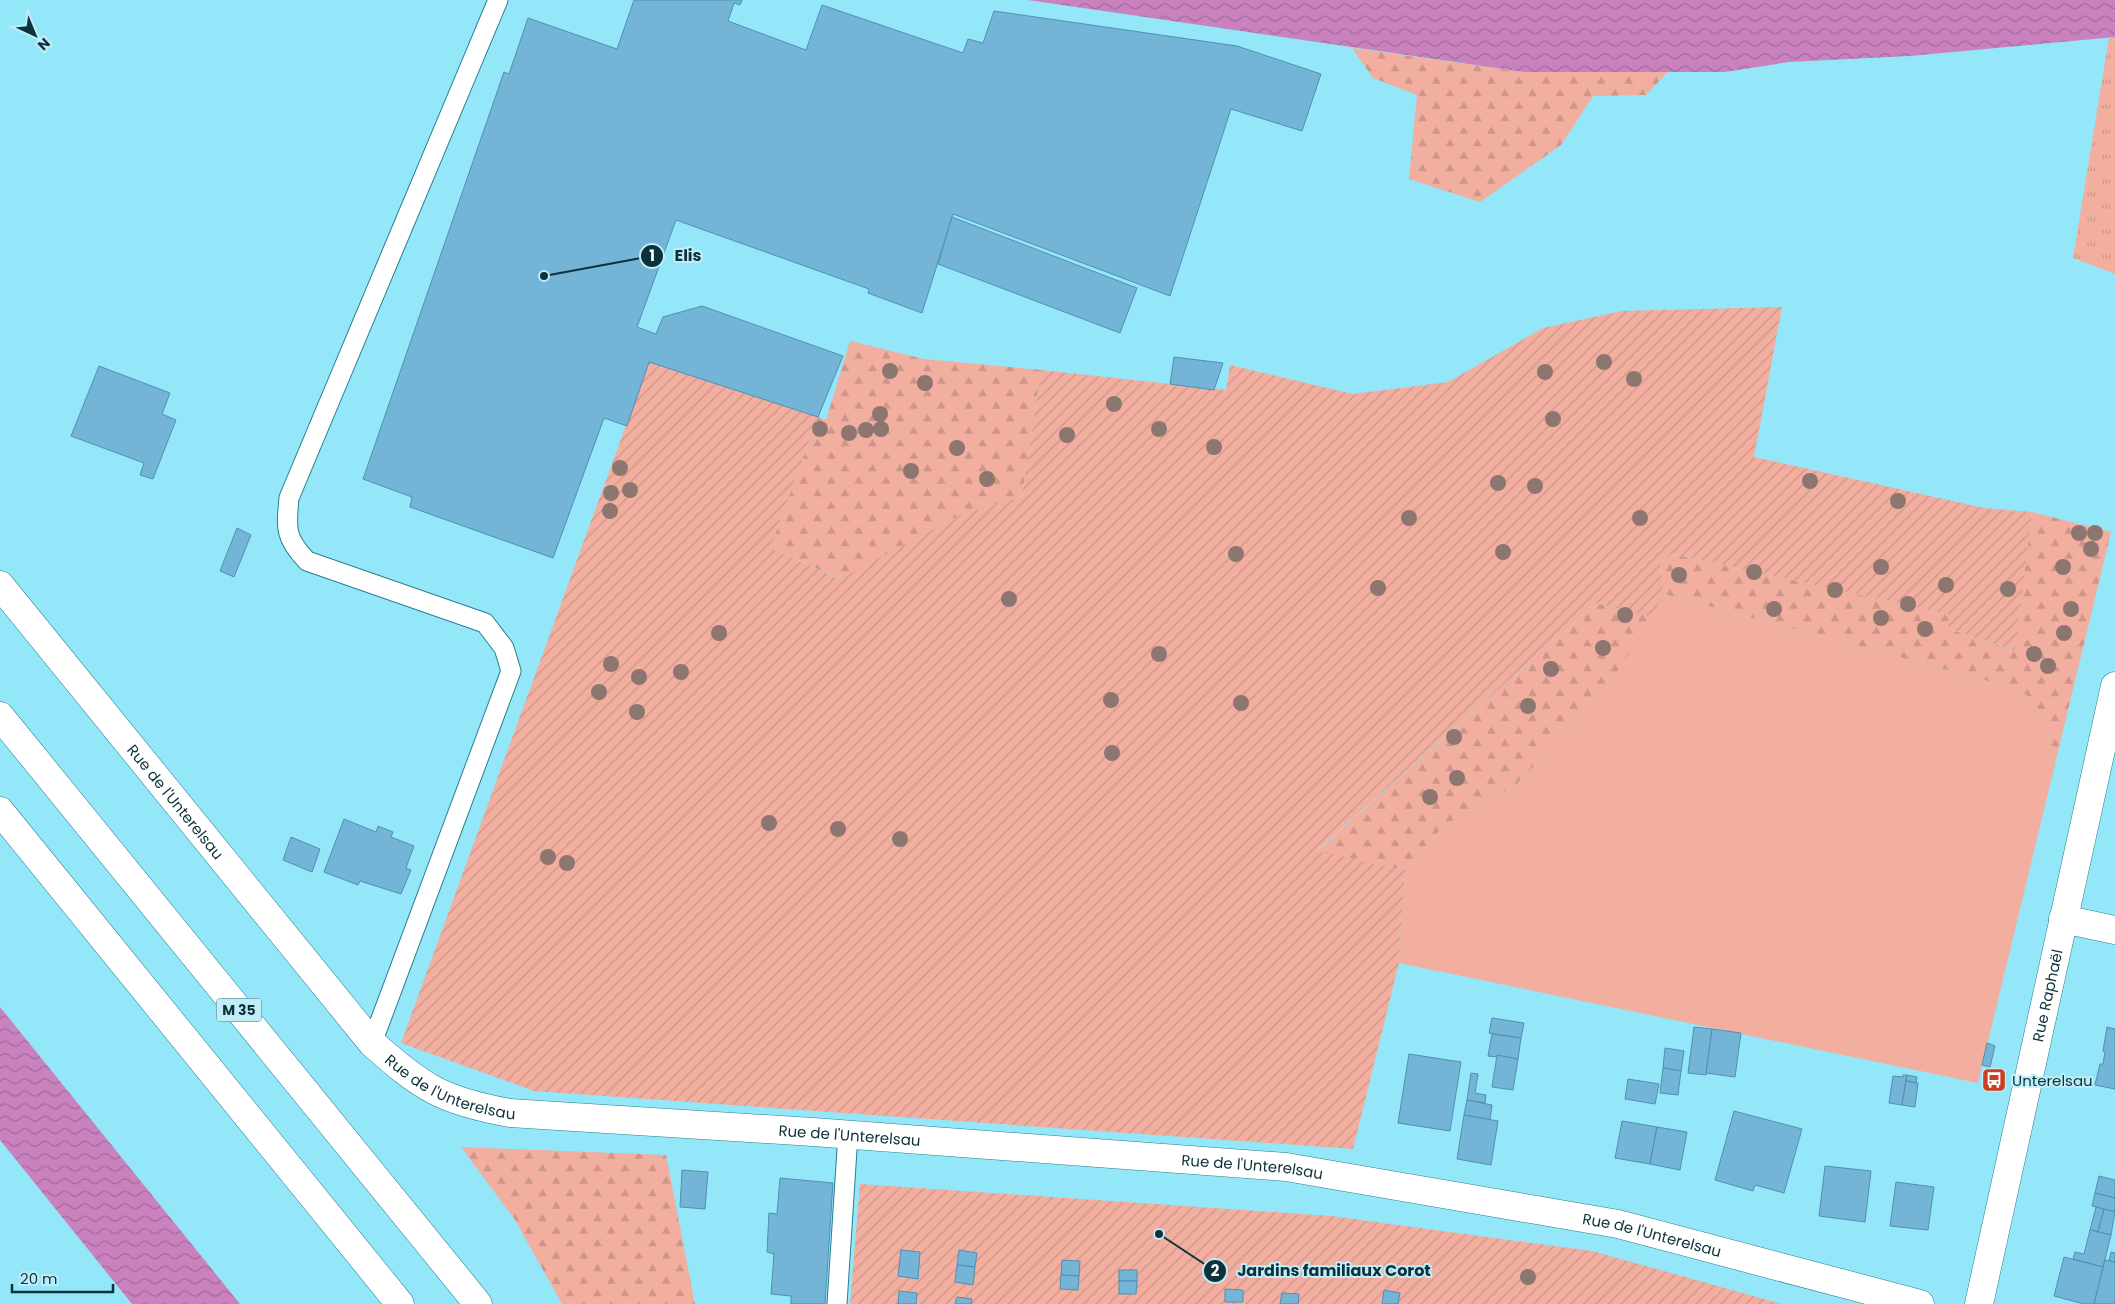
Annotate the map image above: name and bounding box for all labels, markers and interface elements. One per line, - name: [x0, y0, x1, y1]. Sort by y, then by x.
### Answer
- north arrow: [10, 10, 60, 60]
- text: N: [33, 34, 55, 55]
- callout: Elis: [639, 240, 711, 271]
- text: Elis: [674, 244, 702, 267]
- text: 1: [649, 245, 655, 266]
- street label: Rue de l'Unterelsau: [123, 740, 229, 863]
- street label: Rue Raphaël: [2027, 947, 2067, 1044]
- road number: M 35: [216, 998, 262, 1022]
- street label: Rue de l'Unterelsau: [381, 1049, 516, 1124]
- bus stop icon: Unterelsau: [1981, 1067, 2007, 1093]
- place label: Unterelsau: [2012, 1070, 2093, 1091]
- street label: Rue de l'Unterelsau: [778, 1119, 921, 1150]
- street label: Rue de l'Unterelsau: [1181, 1149, 1325, 1184]
- street label: Rue de l'Unterelsau: [1581, 1208, 1724, 1261]
- callout: Jardins familiaux Corot: [1203, 1255, 1441, 1286]
- text: Jardins familiaux Corot: [1237, 1259, 1431, 1282]
- text: 2: [1211, 1260, 1220, 1281]
- scale bar: [12, 1262, 114, 1294]
- text: 20 m: [20, 1268, 58, 1289]

